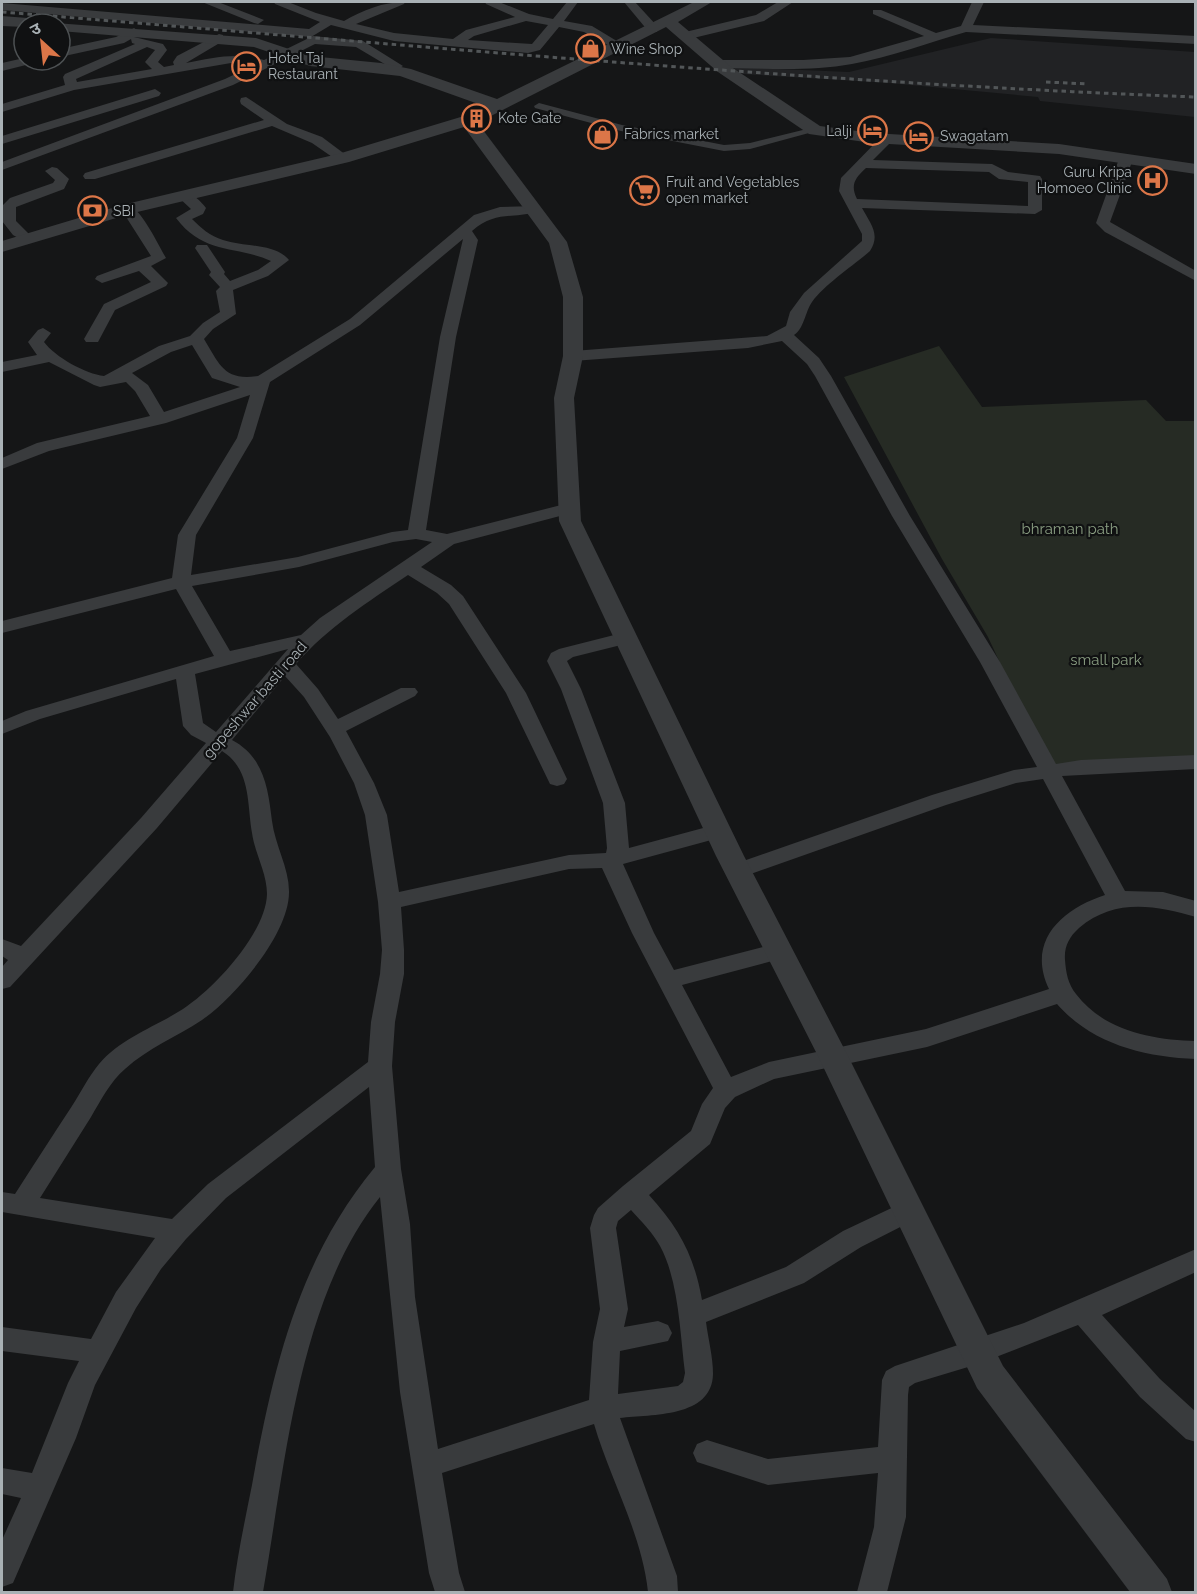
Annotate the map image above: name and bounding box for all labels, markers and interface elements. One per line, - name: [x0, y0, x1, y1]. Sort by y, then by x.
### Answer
- north arrow: [12, 12, 72, 72]
- text: उ: [27, 18, 44, 40]
- shop icon: Wine Shop: [574, 33, 606, 65]
- place label: Wine Shop: [611, 41, 683, 57]
- hotel icon: Hotel Taj Restaurant: [231, 50, 263, 82]
- place label: Hotel Taj Restaurant: [268, 50, 338, 82]
- building icon: Kote Gate: [461, 102, 493, 134]
- place label: Kote Gate: [498, 110, 562, 126]
- hotel icon: Lalji: [857, 115, 889, 147]
- shop icon: Fabrics market: [587, 118, 619, 150]
- hotel icon: Swagatam: [903, 120, 935, 152]
- place label: Lalji: [826, 123, 852, 139]
- place label: Fabrics market: [624, 126, 719, 142]
- place label: Swagatam: [940, 128, 1009, 144]
- place label: Guru Kripa Homoeo Clinic: [1037, 164, 1132, 196]
- hospital icon: Guru Kripa Homoeo Clinic: [1137, 164, 1169, 196]
- supermarket icon: Fruit and Vegetables open market: [629, 174, 661, 206]
- place label: Fruit and Vegetables open market: [666, 174, 799, 206]
- bank icon: SBI: [76, 195, 108, 227]
- place label: SBI: [113, 203, 134, 219]
- park label: bhraman path: [1021, 520, 1119, 538]
- street label: gopeshwar basti road: [199, 638, 311, 762]
- park label: small park: [1070, 651, 1142, 669]

